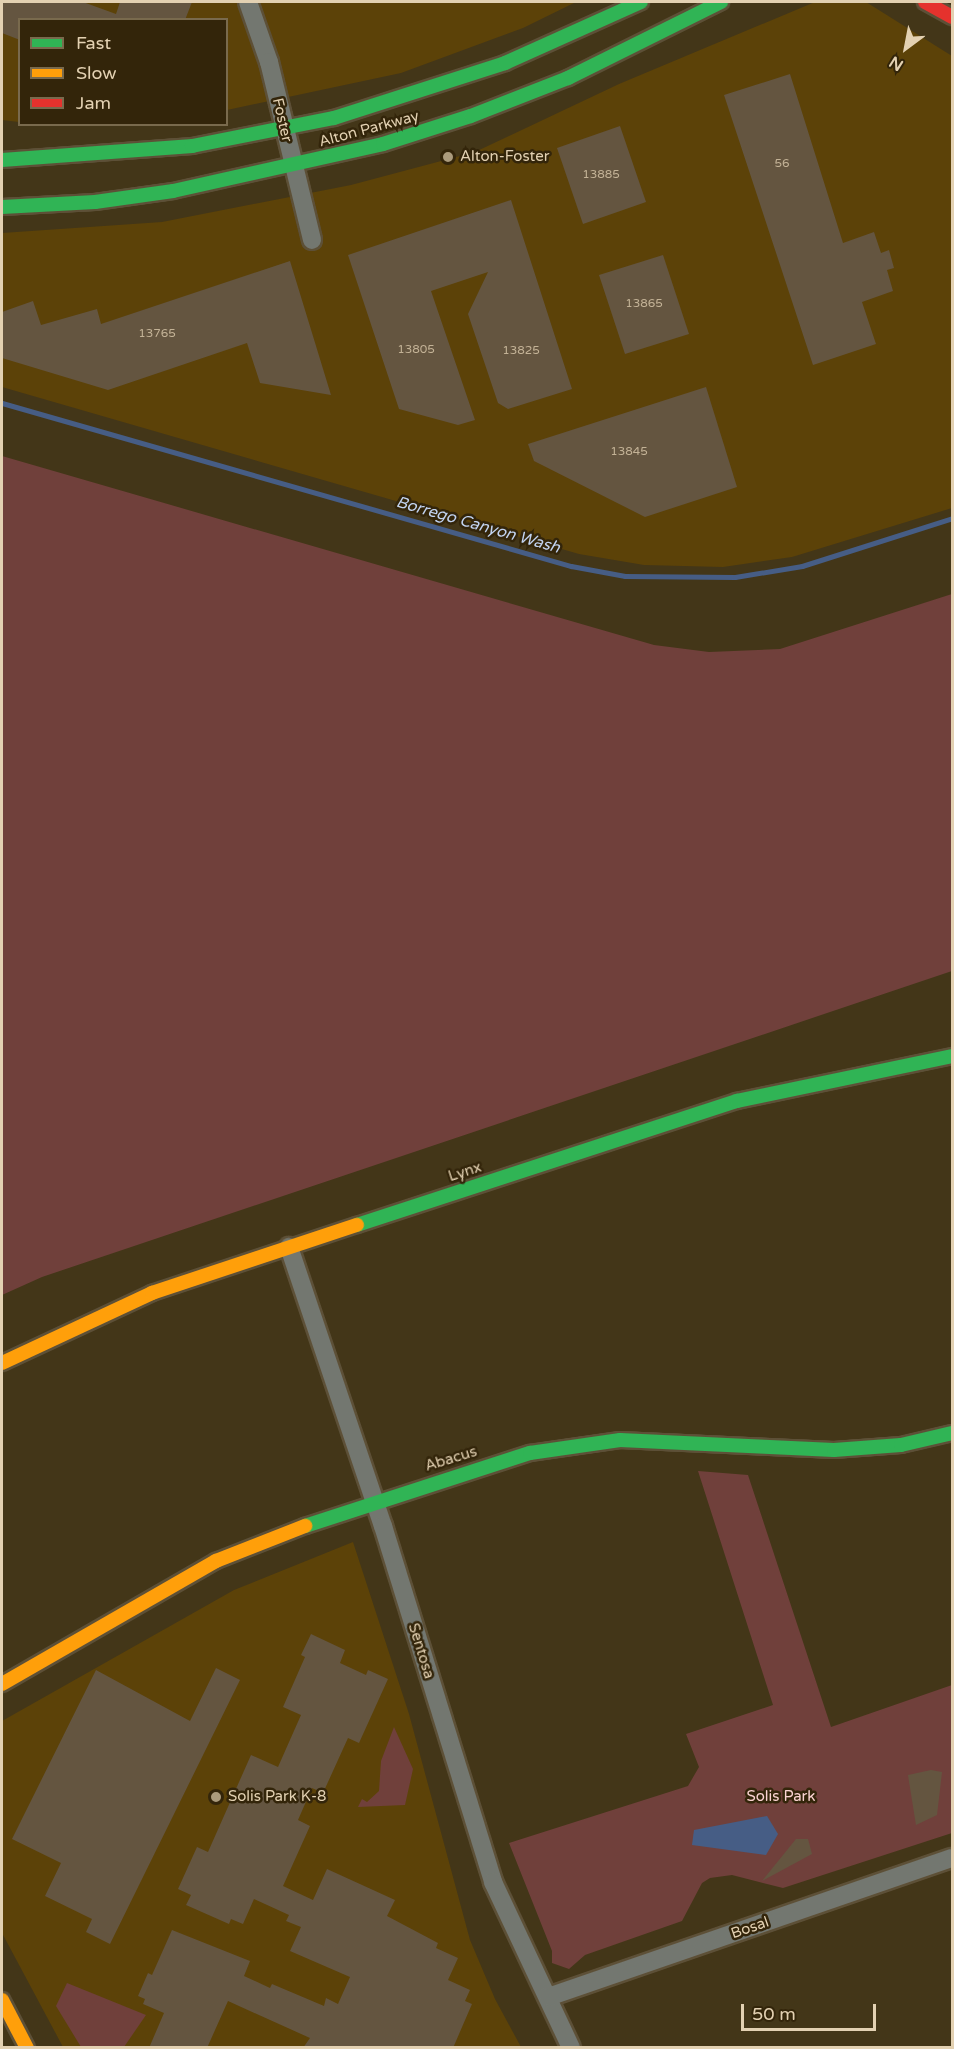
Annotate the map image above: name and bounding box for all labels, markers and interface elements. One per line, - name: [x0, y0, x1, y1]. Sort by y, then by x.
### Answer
- legend: [18, 18, 228, 126]
- north arrow: [876, 18, 936, 78]
- text: Fast: [76, 32, 111, 54]
- text: N: [886, 51, 907, 75]
- text: Slow: [76, 62, 117, 84]
- text: Jam: [76, 92, 111, 114]
- street label: Foster: [268, 96, 296, 144]
- street label: Alton Parkway: [317, 107, 421, 151]
- place label: Alton-Foster: [460, 148, 549, 166]
- marker: Alton-Foster: [441, 150, 455, 164]
- house number: 56: [774, 157, 790, 171]
- house number: 13885: [582, 168, 620, 182]
- house number: 13865: [625, 297, 663, 311]
- house number: 13765: [138, 327, 176, 341]
- house number: 13805: [397, 343, 435, 357]
- house number: 13825: [502, 344, 540, 358]
- house number: 13845: [610, 445, 648, 459]
- water label: Borrego Canyon Wash: [394, 492, 562, 558]
- street label: Lynx: [446, 1158, 484, 1186]
- street label: Abacus: [423, 1443, 479, 1475]
- street label: Sentosa: [404, 1621, 438, 1681]
- place label: Solis Park K-8: [228, 1788, 326, 1806]
- park label: Solis Park: [747, 1788, 815, 1806]
- marker: Solis Park K-8: [209, 1790, 223, 1804]
- street label: Bosal: [729, 1913, 771, 1943]
- scale bar: [744, 1992, 879, 2030]
- text: 50 m: [752, 2003, 796, 2025]

